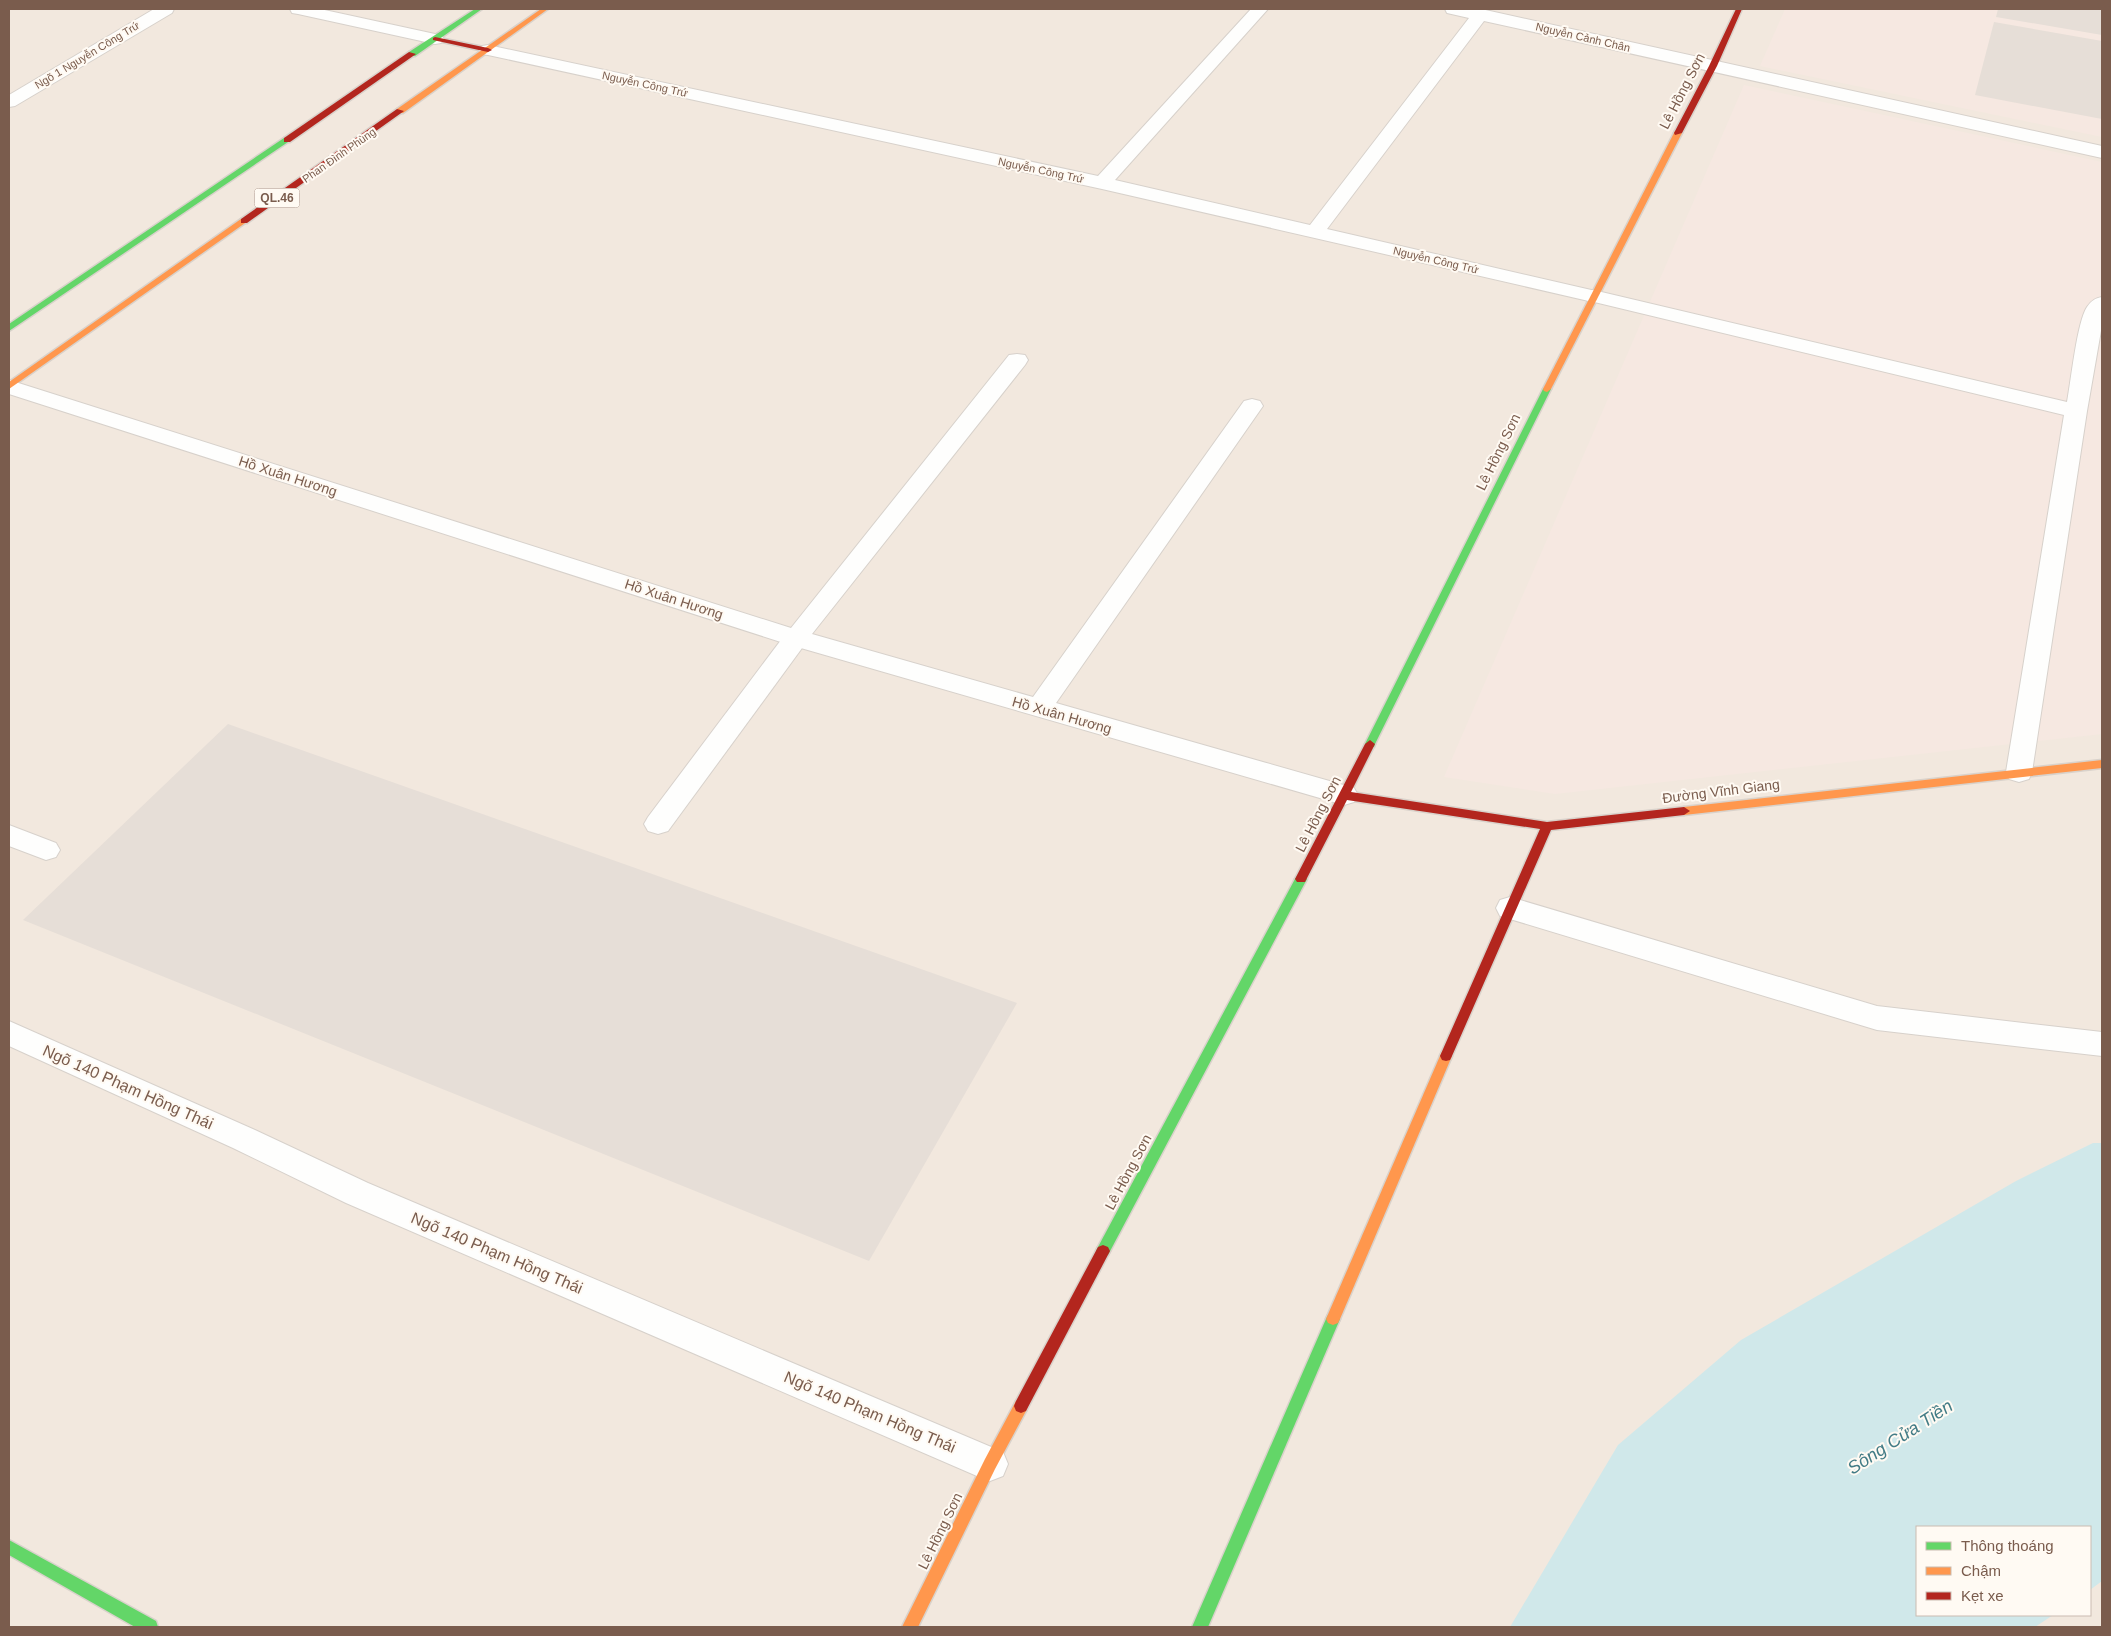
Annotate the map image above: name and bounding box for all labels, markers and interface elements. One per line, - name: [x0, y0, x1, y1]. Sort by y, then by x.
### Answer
- street label: Ngõ 1 Nguyễn Công Trứ: [33, 19, 142, 91]
- street label: Nguyễn Cảnh Chân: [1535, 20, 1631, 54]
- street label: Lê Hồng Sơn: [1656, 50, 1708, 132]
- street label: Nguyễn Công Trứ: [601, 69, 690, 99]
- street label: Phan Đình Phùng: [300, 125, 378, 185]
- street label: Nguyễn Công Trứ: [997, 155, 1086, 185]
- road number: QL.46: [254, 188, 300, 208]
- street label: Nguyễn Công Trứ: [1392, 244, 1481, 276]
- street label: Lê Hồng Sơn: [1473, 411, 1523, 493]
- street label: Hồ Xuân Hương: [237, 453, 339, 499]
- street label: Hồ Xuân Hương: [623, 576, 725, 622]
- street label: Hồ Xuân Hương: [1010, 693, 1114, 737]
- street label: Lê Hồng Sơn: [1292, 773, 1344, 855]
- street label: Đường Vĩnh Giang: [1661, 776, 1781, 806]
- street label: Ngõ 140 Phạm Hồng Thái: [40, 1042, 216, 1132]
- street label: Lê Hồng Sơn: [1101, 1132, 1155, 1212]
- street label: Ngõ 140 Phạm Hồng Thái: [409, 1209, 585, 1297]
- street label: Ngõ 140 Phạm Hồng Thái: [782, 1368, 958, 1456]
- water label: Sông Cửa Tiền: [1844, 1396, 1956, 1478]
- street label: Lê Hồng Sơn: [915, 1490, 965, 1572]
- legend: [1916, 1526, 2091, 1616]
- text: Thông thoáng: [1961, 1537, 2054, 1554]
- text: Chậm: [1961, 1562, 2001, 1579]
- text: Kẹt xe: [1961, 1587, 2004, 1604]

